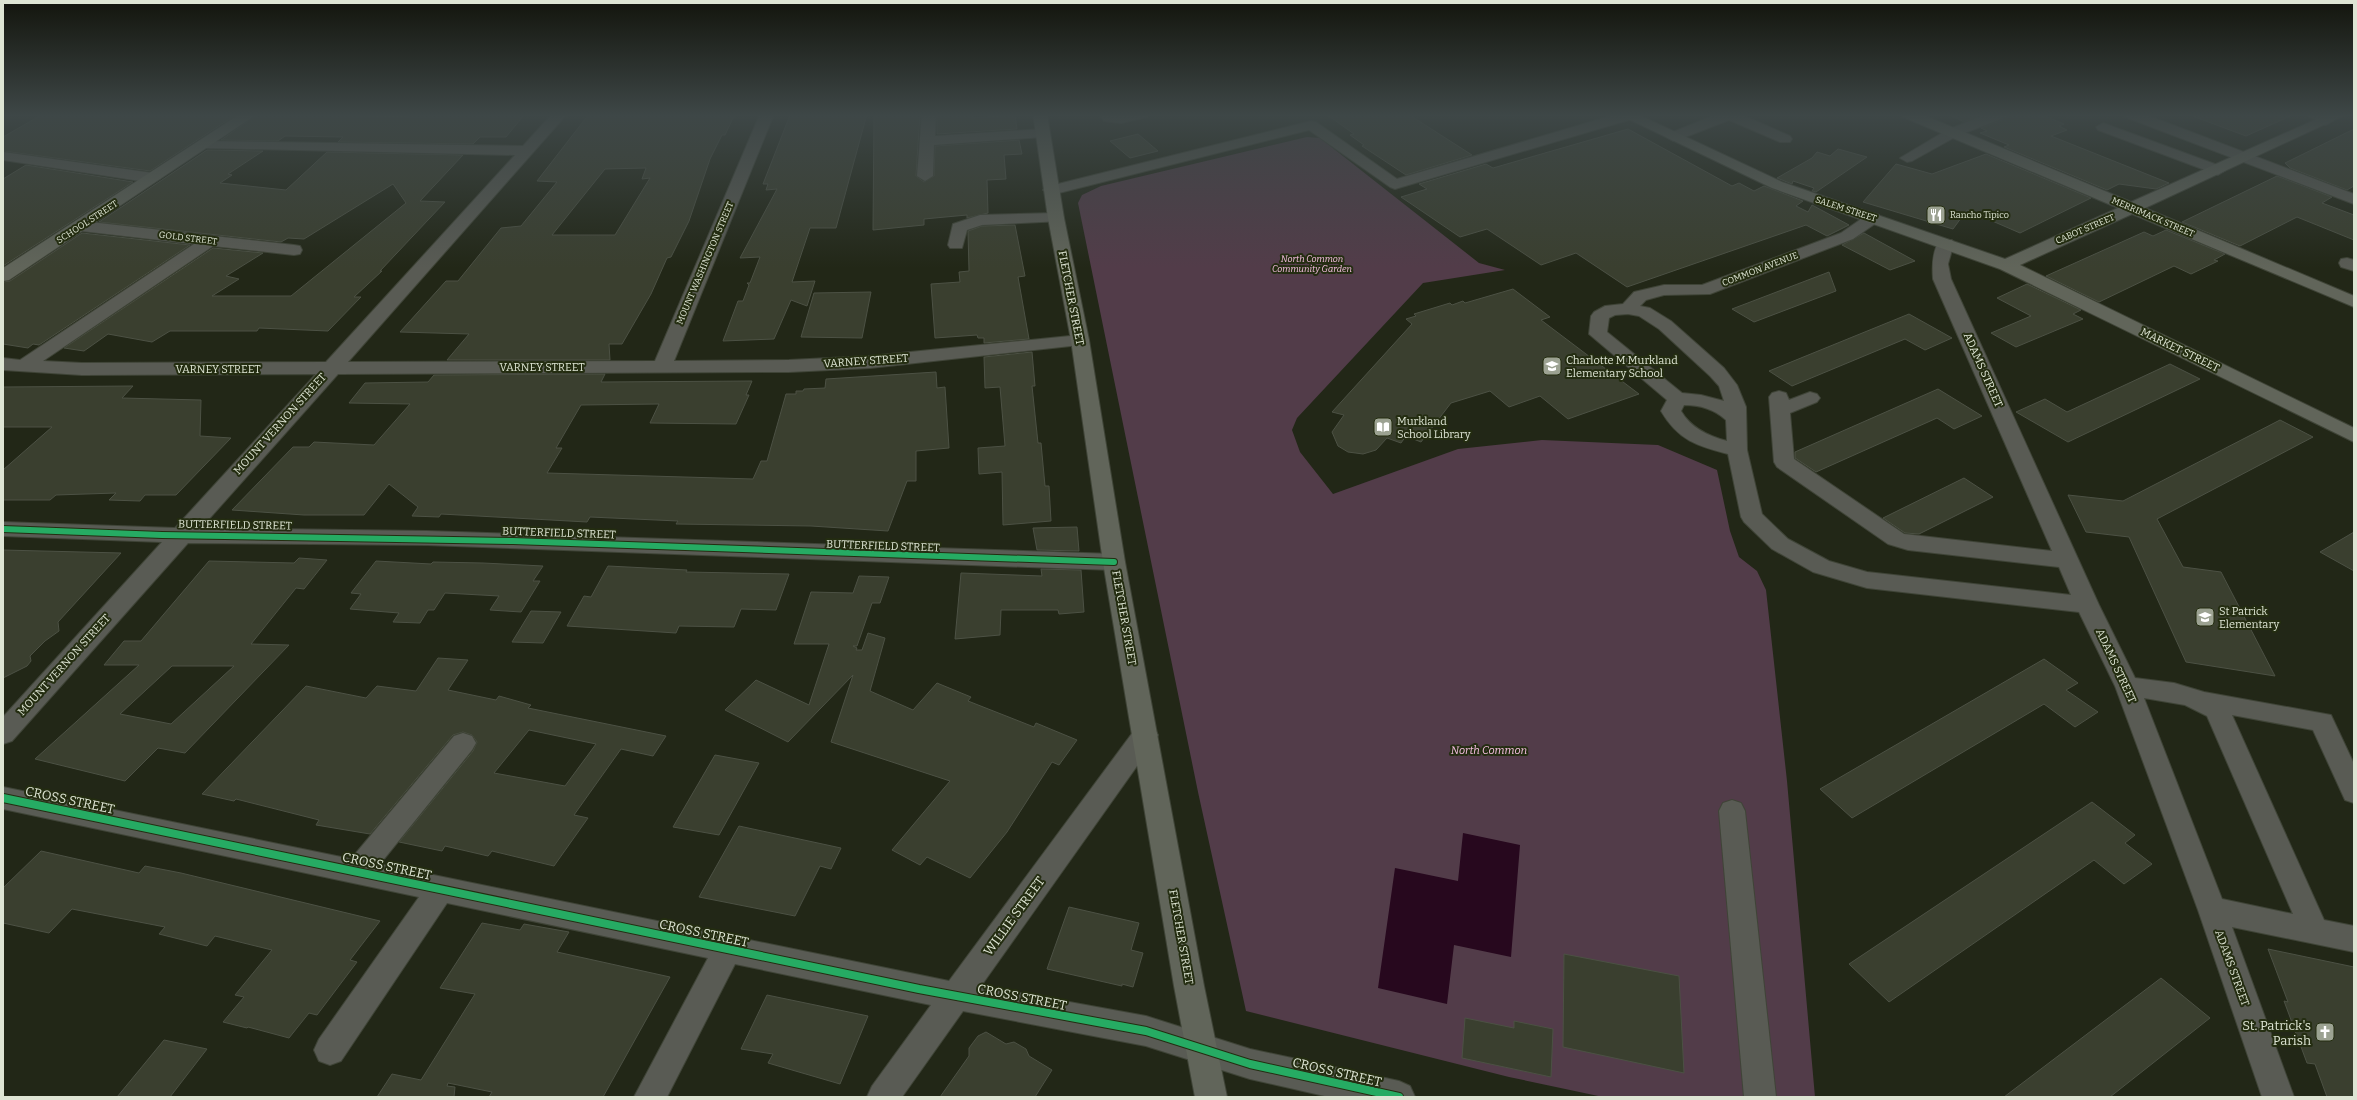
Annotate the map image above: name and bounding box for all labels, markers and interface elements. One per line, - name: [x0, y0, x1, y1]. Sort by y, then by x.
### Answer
- street label: SALEM STREET: [1814, 194, 1879, 224]
- street label: MERRIMACK STREET: [2110, 195, 2196, 239]
- street label: SCHOOL STREET: [55, 198, 120, 245]
- street label: MOUNT WASHINGTON STREET: [675, 200, 736, 326]
- restaurant icon: Rancho Tipico: [1925, 204, 1947, 226]
- place label: Rancho Tipico: [1950, 210, 2009, 220]
- street label: CABOT STREET: [2054, 212, 2117, 246]
- street label: GOLD STREET: [158, 229, 218, 247]
- street label: FLETCHER STREET: [1055, 250, 1087, 347]
- street label: COMMON AVENUE: [1721, 250, 1799, 288]
- park label: North Common Community Garden: [1272, 254, 1352, 274]
- street label: MARKET STREET: [2139, 325, 2222, 375]
- street label: ADAMS STREET: [1961, 331, 2005, 410]
- street label: VARNEY STREET: [823, 352, 910, 370]
- place label: Charlotte M Murkland Elementary School: [1566, 354, 1678, 380]
- school or university icon: Charlotte M Murkland Elementary School: [1541, 355, 1563, 377]
- street label: VARNEY STREET: [499, 361, 585, 374]
- street label: VARNEY STREET: [175, 363, 261, 376]
- street label: MOUNT VERNON STREET: [231, 370, 329, 477]
- place label: Murkland School Library: [1397, 415, 1471, 441]
- library icon: Murkland School Library: [1372, 416, 1394, 438]
- street label: BUTTERFIELD STREET: [178, 518, 293, 533]
- street label: BUTTERFIELD STREET: [502, 525, 617, 542]
- street label: BUTTERFIELD STREET: [826, 538, 941, 555]
- street label: FLETCHER STREET: [1109, 570, 1139, 667]
- place label: St Patrick Elementary: [2219, 605, 2279, 631]
- school or university icon: St Patrick Elementary: [2194, 606, 2216, 628]
- street label: MOUNT VERNON STREET: [15, 611, 113, 718]
- street label: ADAMS STREET: [2093, 627, 2139, 706]
- park label: North Common: [1451, 744, 1528, 757]
- street label: CROSS STREET: [24, 783, 116, 817]
- street label: CROSS STREET: [341, 849, 433, 883]
- street label: WILLIE STREET: [980, 873, 1048, 958]
- street label: FLETCHER STREET: [1166, 889, 1196, 986]
- street label: CROSS STREET: [658, 916, 750, 950]
- street label: ADAMS STREET: [2212, 928, 2252, 1008]
- street label: CROSS STREET: [976, 981, 1068, 1013]
- place label: St. Patrick's Parish: [2242, 1018, 2311, 1048]
- church icon: St. Patrick's Parish: [2314, 1021, 2336, 1043]
- street label: CROSS STREET: [1291, 1054, 1383, 1090]

